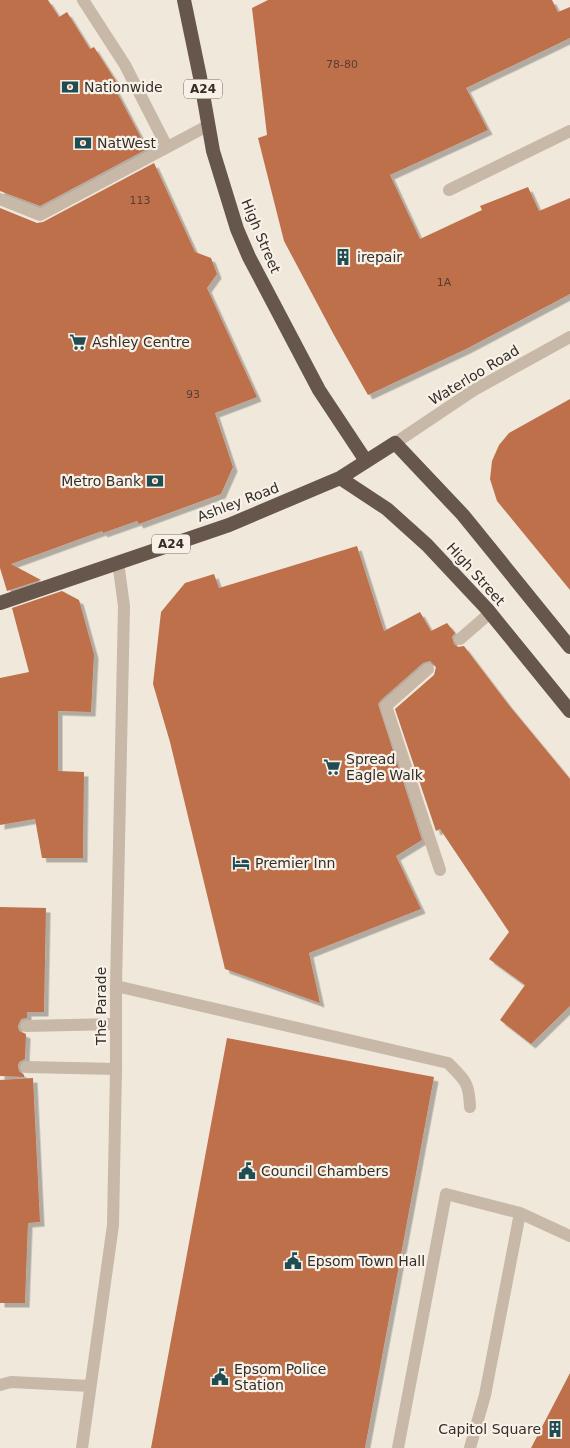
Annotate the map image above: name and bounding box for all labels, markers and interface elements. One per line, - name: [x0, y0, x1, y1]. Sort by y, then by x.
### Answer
- house number: 78-80: [326, 58, 358, 71]
- bank icon: Nationwide: [60, 77, 80, 97]
- place label: Nationwide: [84, 79, 163, 95]
- road number: A24: [184, 80, 222, 98]
- bank icon: NatWest: [73, 133, 93, 153]
- place label: NatWest: [97, 135, 156, 151]
- house number: 113: [130, 194, 151, 207]
- street label: High Street: [238, 196, 284, 276]
- building icon: irepair: [333, 247, 353, 267]
- place label: irepair: [357, 249, 402, 265]
- house number: 1A: [437, 276, 452, 289]
- supermarket icon: Ashley Centre: [68, 332, 88, 352]
- place label: Ashley Centre: [92, 334, 190, 350]
- street label: Waterloo Road: [426, 342, 522, 408]
- house number: 93: [186, 388, 200, 401]
- bank icon: Metro Bank: [145, 471, 165, 491]
- place label: Metro Bank: [61, 473, 142, 489]
- street label: Ashley Road: [195, 479, 281, 525]
- road number: A24: [152, 534, 190, 554]
- street label: High Street: [444, 539, 509, 609]
- place label: Spread Eagle Walk: [346, 751, 424, 783]
- supermarket icon: Spread Eagle Walk: [322, 757, 342, 777]
- hotel icon: Premier Inn: [231, 853, 251, 873]
- place label: Premier Inn: [255, 855, 335, 871]
- street label: The Parade: [93, 967, 109, 1046]
- public building icon: Council Chambers: [237, 1161, 257, 1181]
- place label: Council Chambers: [261, 1163, 388, 1179]
- public building icon: Epsom Town Hall: [283, 1251, 303, 1271]
- place label: Epsom Town Hall: [307, 1253, 425, 1269]
- place label: Epsom Police Station: [234, 1361, 326, 1393]
- public building icon: Epsom Police Station: [210, 1367, 230, 1387]
- building icon: Capitol Square: [545, 1419, 565, 1439]
- place label: Capitol Square: [438, 1421, 541, 1437]

